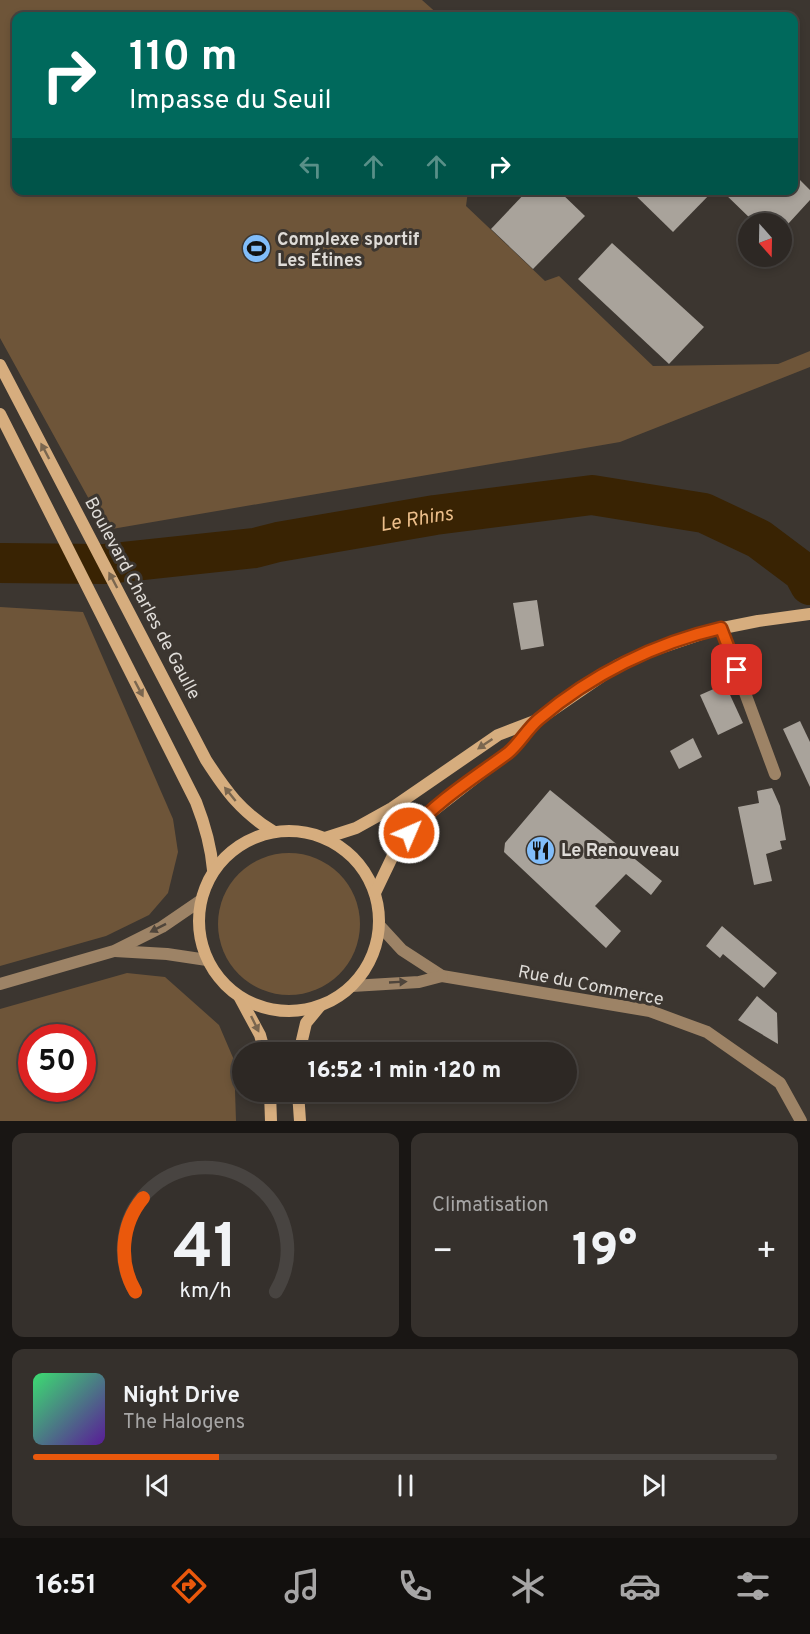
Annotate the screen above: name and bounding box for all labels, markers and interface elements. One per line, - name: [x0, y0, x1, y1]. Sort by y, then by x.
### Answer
- text: 110 m: [129, 32, 238, 85]
- icon: right: [30, 36, 108, 114]
- text: Impasse du Seuil: [129, 84, 332, 118]
- icon: left: [294, 150, 327, 183]
- icon: ahead: [357, 150, 390, 183]
- icon: ahead: [420, 150, 453, 183]
- icon: right: [483, 150, 516, 183]
- north arrow: [738, 213, 792, 267]
- map controls: [738, 213, 792, 267]
- place label: Complexe sportif Les Étines: [277, 229, 420, 273]
- sports icon: Complexe sportif Les Étines: [240, 233, 272, 265]
- one-way arrow: [40, 443, 50, 460]
- street label: Boulevard Charles de Gaulle: [78, 493, 205, 704]
- water label: Le Rhins: [378, 502, 456, 539]
- one-way arrow: [108, 572, 118, 589]
- pin: [711, 644, 762, 695]
- icon: arrive: [720, 653, 753, 686]
- one-way arrow: [134, 680, 144, 697]
- one-way arrow: [477, 738, 493, 749]
- one-way arrow: [223, 786, 236, 802]
- position arrow: [377, 801, 441, 865]
- restaurant icon: Le Renouveau: [524, 834, 556, 866]
- place label: Le Renouveau: [561, 840, 680, 863]
- one-way arrow: [149, 923, 166, 932]
- street label: Rue du Commerce: [516, 961, 666, 1012]
- one-way arrow: [388, 978, 407, 987]
- one-way arrow: [250, 1016, 259, 1033]
- speed limit sign: 50: [18, 1024, 96, 1102]
- text: 16:52 · 1 min · 120 m: [308, 1058, 501, 1085]
- text: Climatisation: [432, 1193, 549, 1219]
- text: 41: [173, 1211, 238, 1290]
- text: 19°: [572, 1224, 637, 1281]
- text: −: [432, 1232, 453, 1274]
- text: +: [756, 1232, 777, 1274]
- text: km/h: [179, 1278, 232, 1305]
- text: Night Drive: [123, 1383, 240, 1410]
- text: The Halogens: [123, 1410, 245, 1436]
- icon: previous: [141, 1469, 174, 1502]
- icon: pause: [389, 1469, 422, 1502]
- icon: next: [637, 1469, 670, 1502]
- icon: directions: [168, 1565, 210, 1607]
- icon: music: [281, 1565, 323, 1607]
- icon: phone: [394, 1565, 436, 1607]
- icon: climate: [507, 1565, 549, 1607]
- icon: car: [619, 1565, 661, 1607]
- icon: filters: [732, 1565, 774, 1607]
- text: 16:51: [35, 1569, 97, 1603]

